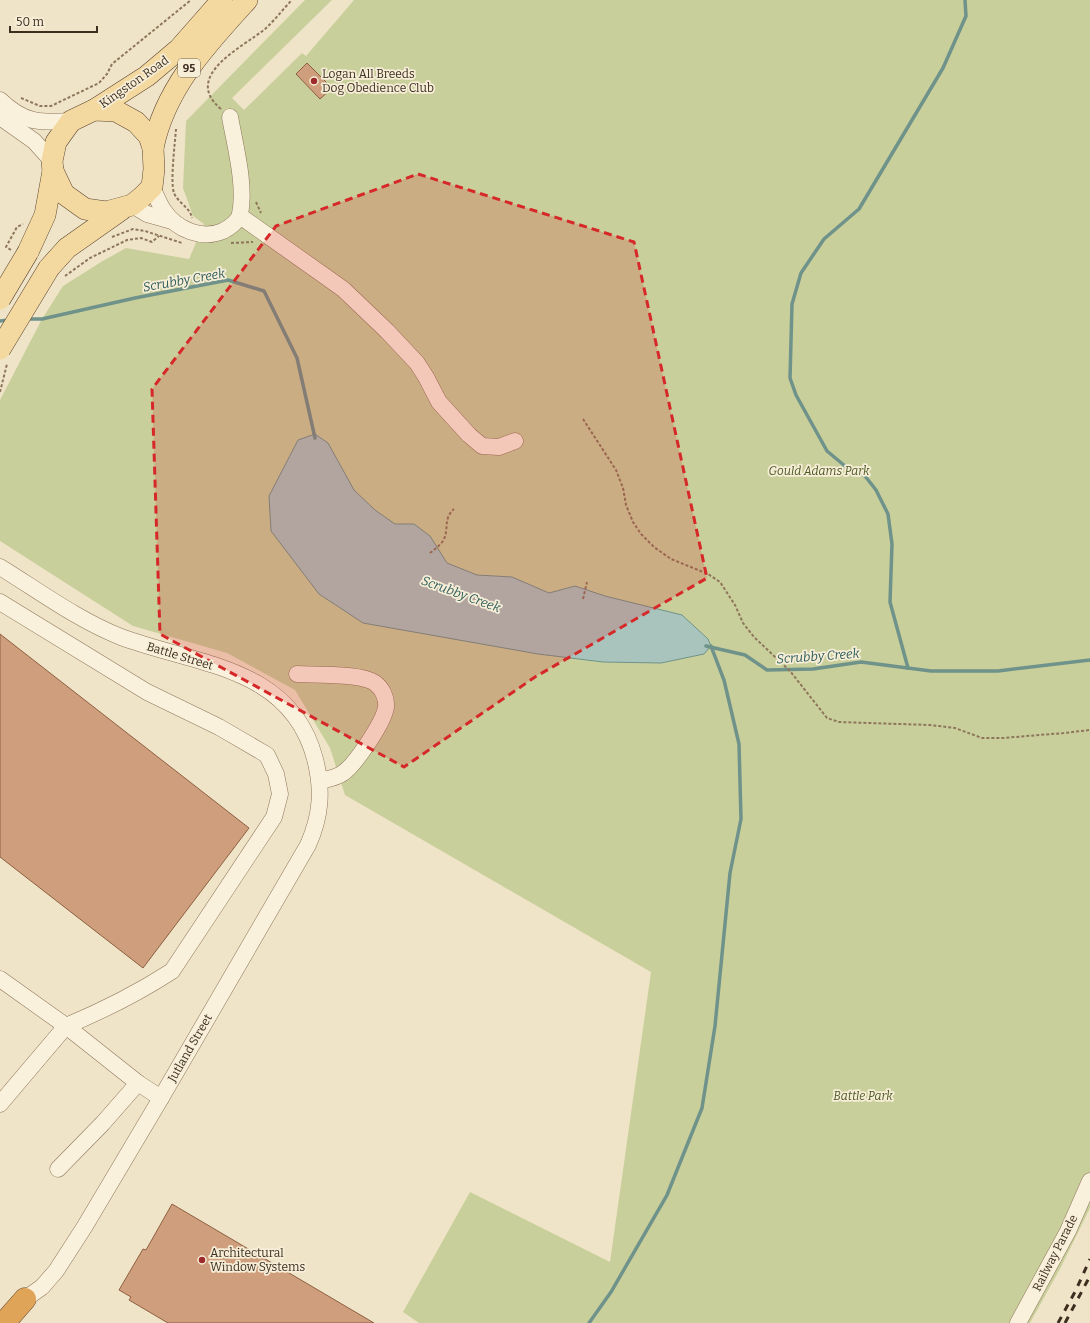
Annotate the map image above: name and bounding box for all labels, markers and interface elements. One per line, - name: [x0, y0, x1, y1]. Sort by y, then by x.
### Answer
- scale bar: [10, 8, 97, 34]
- text: 50 m: [16, 15, 45, 29]
- street label: Kingston Road: [97, 53, 171, 111]
- road number: 95: [178, 59, 200, 77]
- place label: Logan All Breeds Dog Obedience Club: [322, 67, 434, 95]
- marker: Logan All Breeds Dog Obedience Club: [309, 76, 319, 86]
- water label: Scrubby Creek: [142, 265, 227, 295]
- park label: Gould Adams Park: [769, 464, 870, 478]
- water label: Scrubby Creek: [419, 573, 504, 616]
- street label: Battle Street: [145, 639, 216, 673]
- water label: Scrubby Creek: [776, 646, 861, 666]
- street label: Jutland Street: [164, 1011, 215, 1085]
- park label: Battle Park: [833, 1089, 893, 1103]
- street label: Railway Parade: [1030, 1212, 1080, 1294]
- place label: Architectural Window Systems: [210, 1246, 305, 1274]
- marker: Architectural Window Systems: [197, 1255, 207, 1265]

